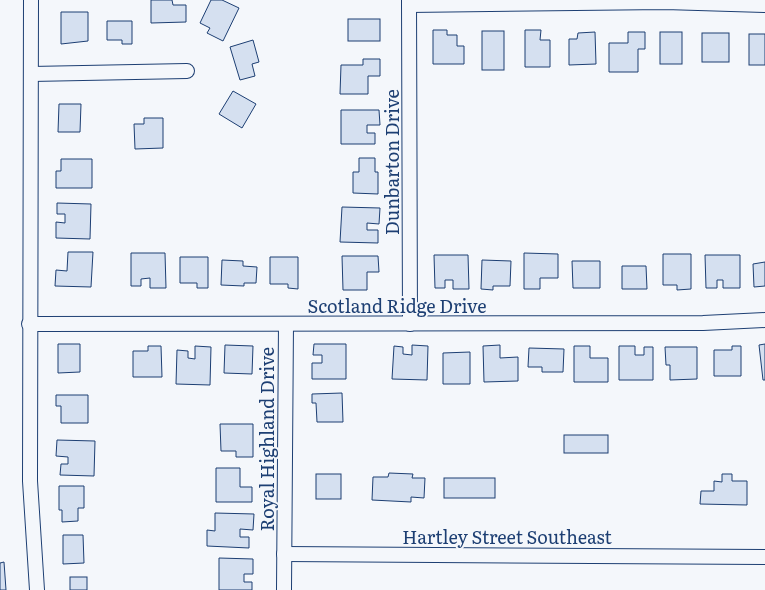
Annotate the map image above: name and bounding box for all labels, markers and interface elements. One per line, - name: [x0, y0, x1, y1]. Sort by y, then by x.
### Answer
- street label: Dunbarton Drive: [378, 89, 405, 235]
- street label: Scotland Ridge Drive: [307, 292, 487, 319]
- street label: Royal Highland Drive: [253, 347, 280, 531]
- street label: Hartley Street Southeast: [402, 523, 613, 550]

